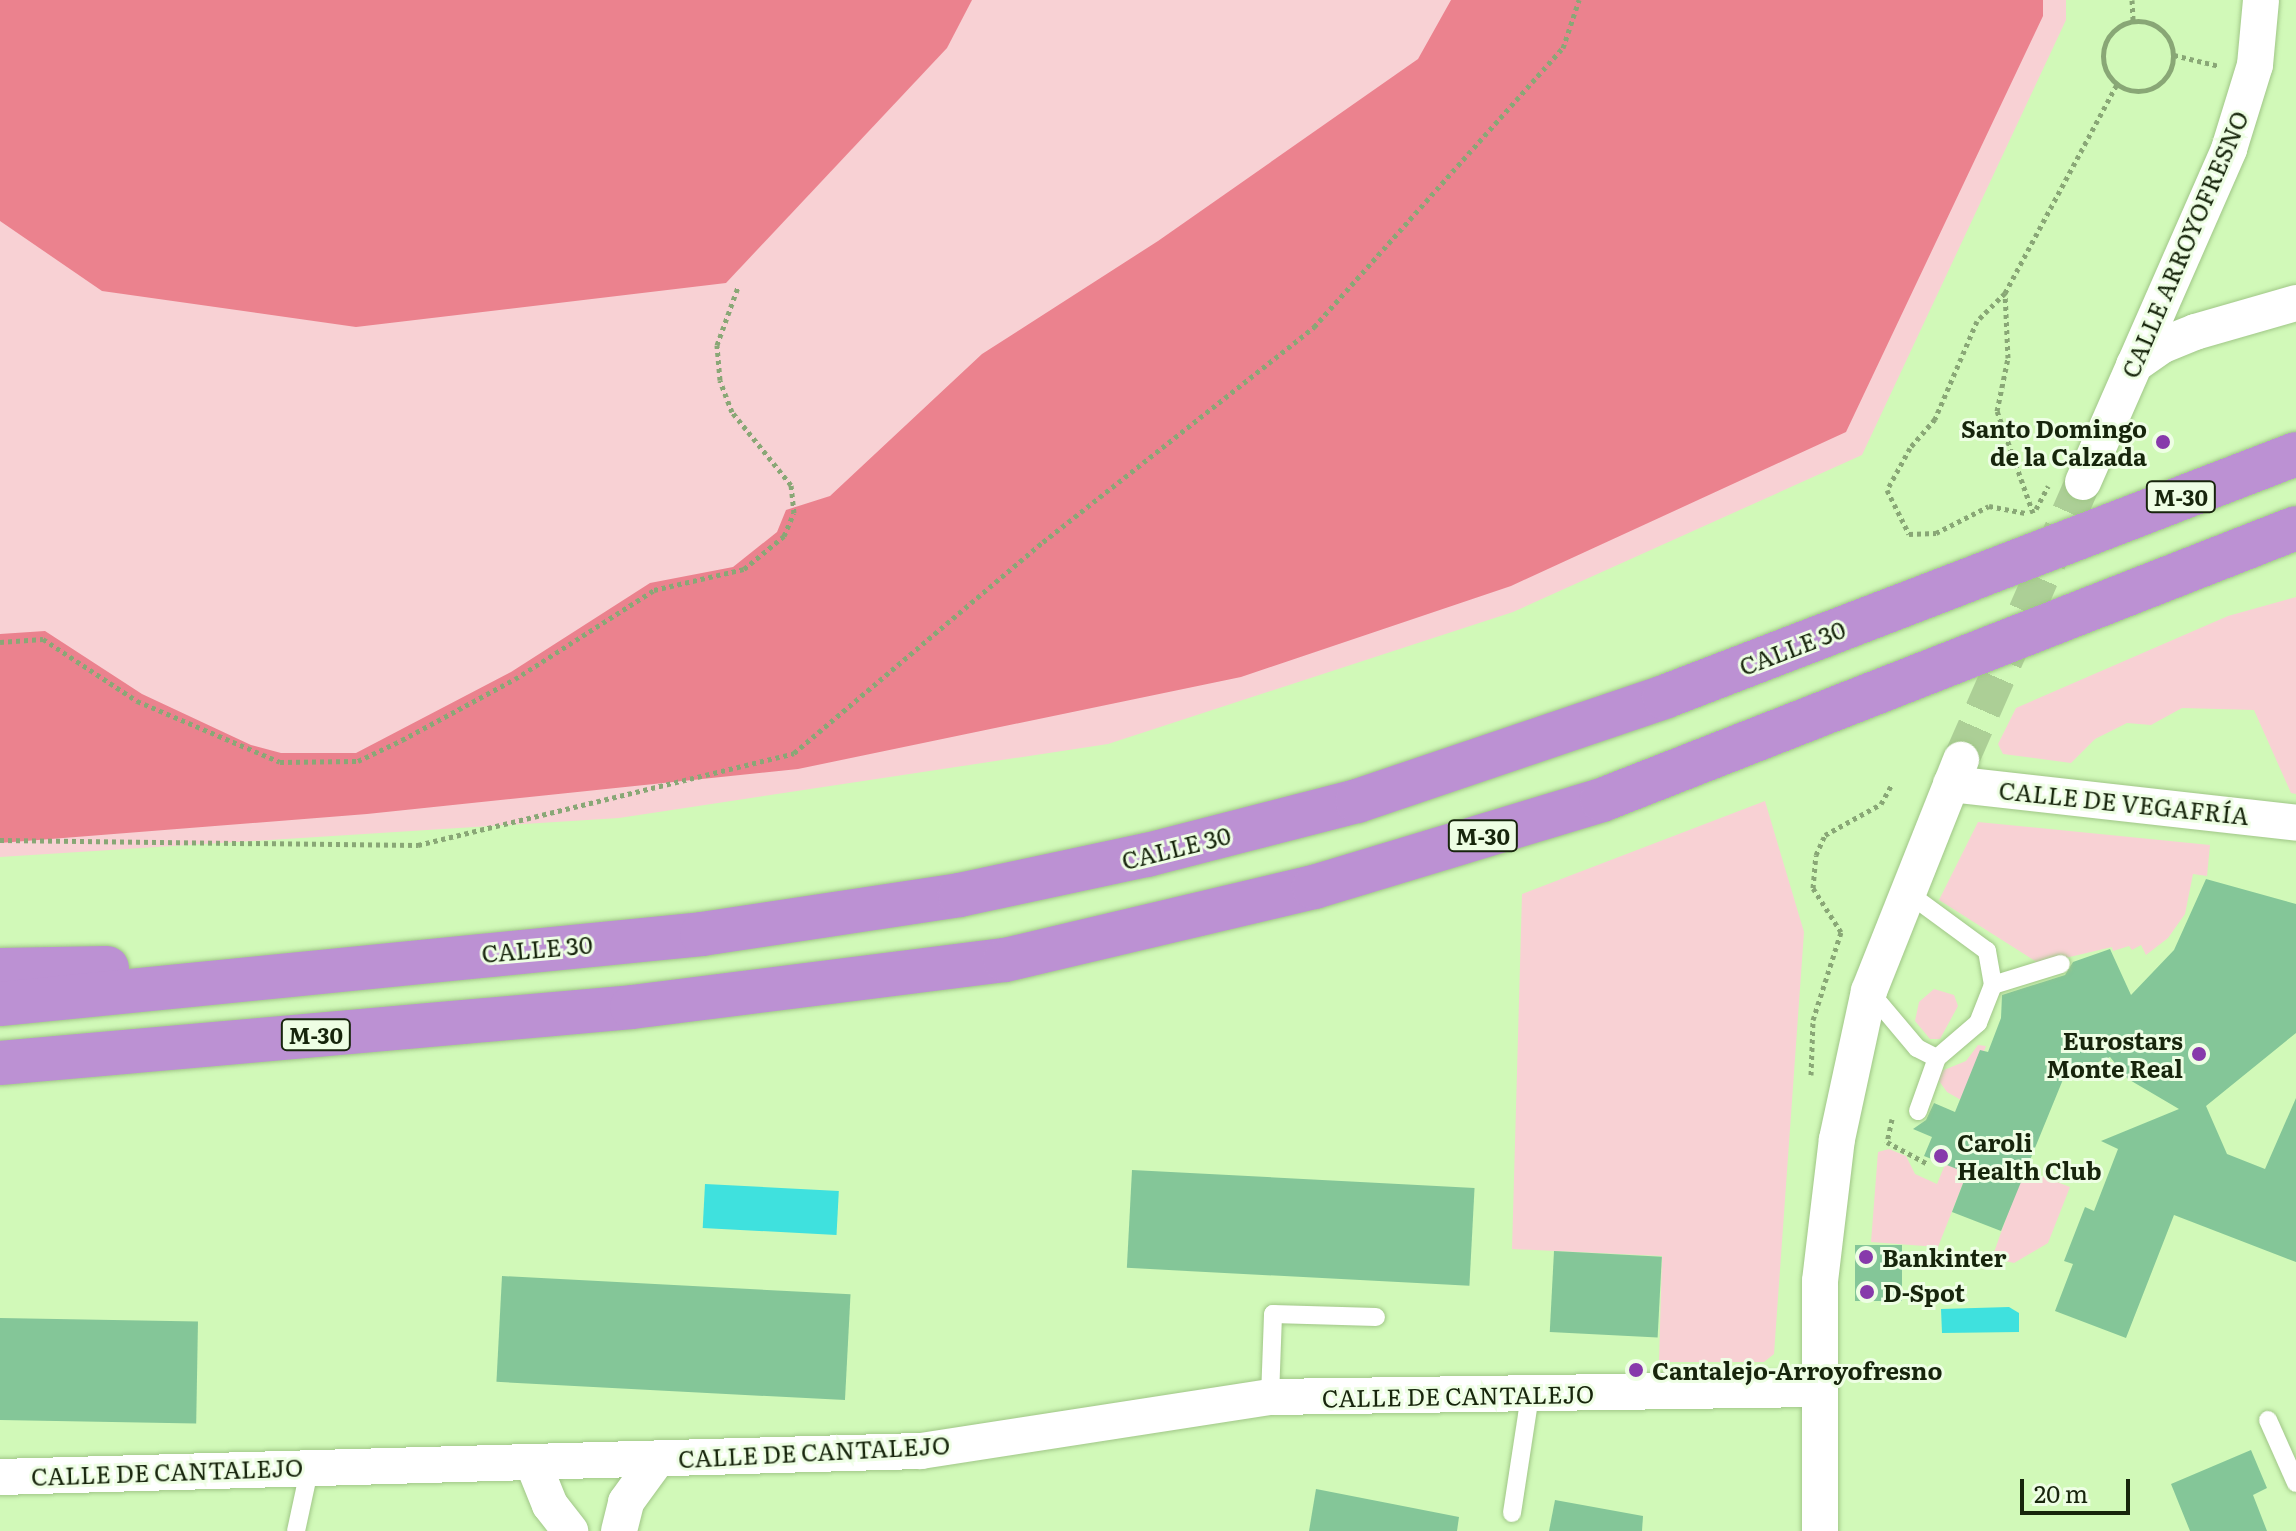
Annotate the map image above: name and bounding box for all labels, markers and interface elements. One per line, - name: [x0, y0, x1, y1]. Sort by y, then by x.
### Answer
- street label: CALLE ARROYOFRESNO: [2115, 106, 2253, 382]
- place label: Santo Domingo de la Calzada: [1961, 414, 2147, 470]
- marker: Santo Domingo de la Calzada: [2154, 433, 2172, 451]
- road number: M-30: [2145, 479, 2217, 515]
- street label: CALLE 30: [1735, 614, 1849, 680]
- street label: CALLE DE VEGAFRÍA: [1998, 775, 2250, 829]
- road number: M-30: [1447, 818, 1519, 854]
- street label: CALLE 30: [1118, 820, 1234, 874]
- street label: CALLE 30: [480, 929, 594, 967]
- road number: M-30: [280, 1017, 352, 1053]
- place label: Eurostars Monte Real: [2047, 1026, 2183, 1082]
- marker: Eurostars Monte Real: [2190, 1045, 2208, 1063]
- place label: Caroli Health Club: [1957, 1128, 2101, 1184]
- marker: Caroli Health Club: [1932, 1147, 1950, 1165]
- place label: Bankinter: [1882, 1243, 2006, 1271]
- marker: Bankinter: [1857, 1248, 1875, 1266]
- place label: D-Spot: [1883, 1278, 1965, 1306]
- marker: D-Spot: [1858, 1283, 1876, 1301]
- place label: Cantalejo-Arroyofresno: [1652, 1356, 1942, 1384]
- marker: Cantalejo-Arroyofresno: [1627, 1361, 1645, 1379]
- street label: CALLE DE CANTALEJO: [1322, 1378, 1594, 1412]
- street label: CALLE DE CANTALEJO: [677, 1429, 951, 1473]
- street label: CALLE DE CANTALEJO: [31, 1452, 303, 1490]
- scale bar: [2024, 1463, 2134, 1513]
- text: 20 m: [2034, 1475, 2088, 1510]

